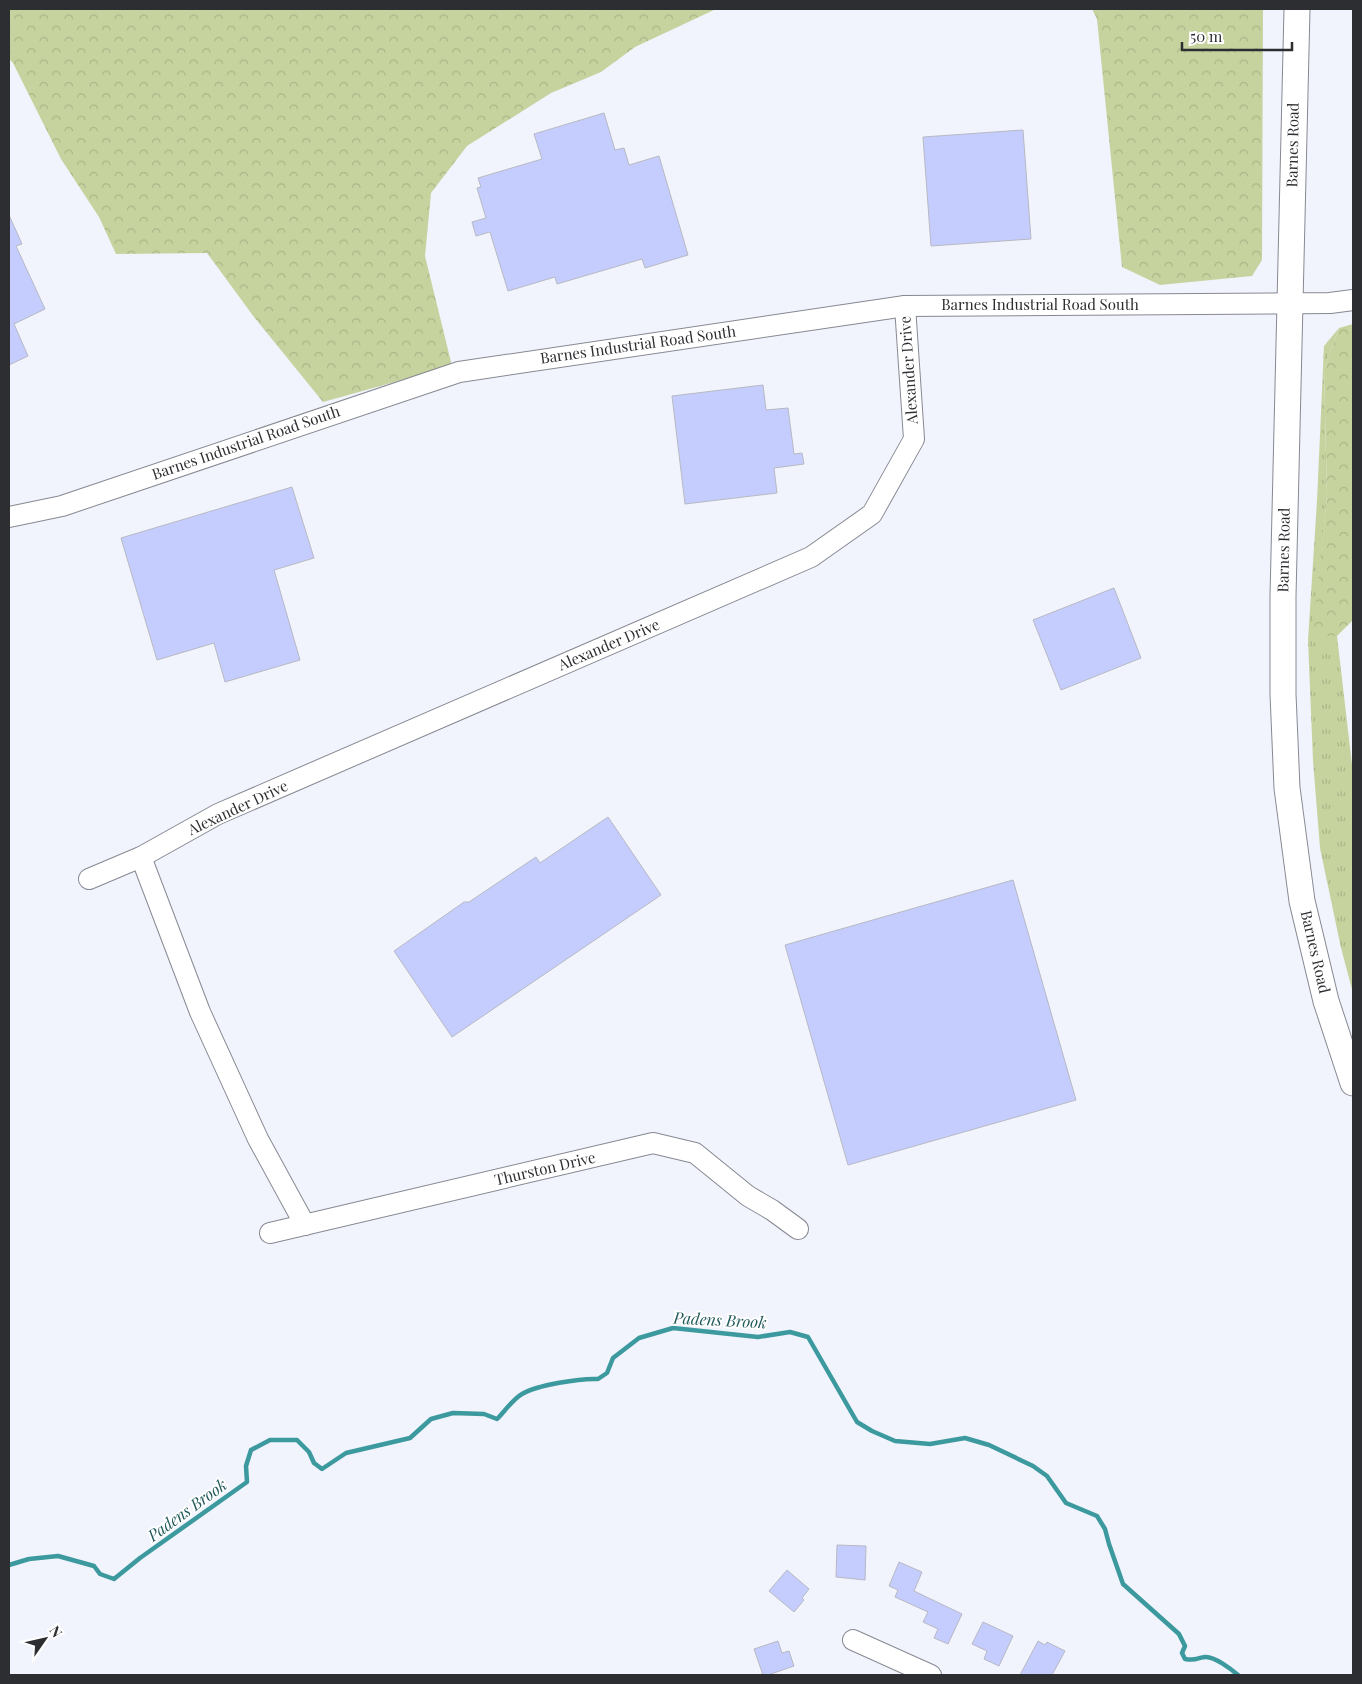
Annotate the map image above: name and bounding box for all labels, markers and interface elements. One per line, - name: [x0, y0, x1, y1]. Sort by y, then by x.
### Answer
- scale bar: [1182, 20, 1292, 52]
- text: 50 m: [1190, 26, 1223, 46]
- street label: Barnes Road: [1281, 102, 1303, 187]
- street label: Barnes Industrial Road South: [941, 294, 1139, 314]
- street label: Alexander Drive: [894, 315, 922, 426]
- street label: Barnes Industrial Road South: [539, 320, 737, 368]
- street label: Barnes Industrial Road South: [149, 400, 342, 484]
- street label: Barnes Road: [1272, 507, 1294, 592]
- street label: Alexander Drive: [554, 614, 662, 675]
- street label: Alexander Drive: [183, 775, 291, 839]
- street label: Barnes Road: [1297, 908, 1335, 996]
- street label: Thurston Drive: [492, 1147, 597, 1189]
- water label: Padens Brook: [672, 1307, 767, 1332]
- water label: Padens Brook: [142, 1474, 231, 1546]
- north arrow: [20, 1614, 70, 1664]
- text: N: [45, 1622, 67, 1641]

